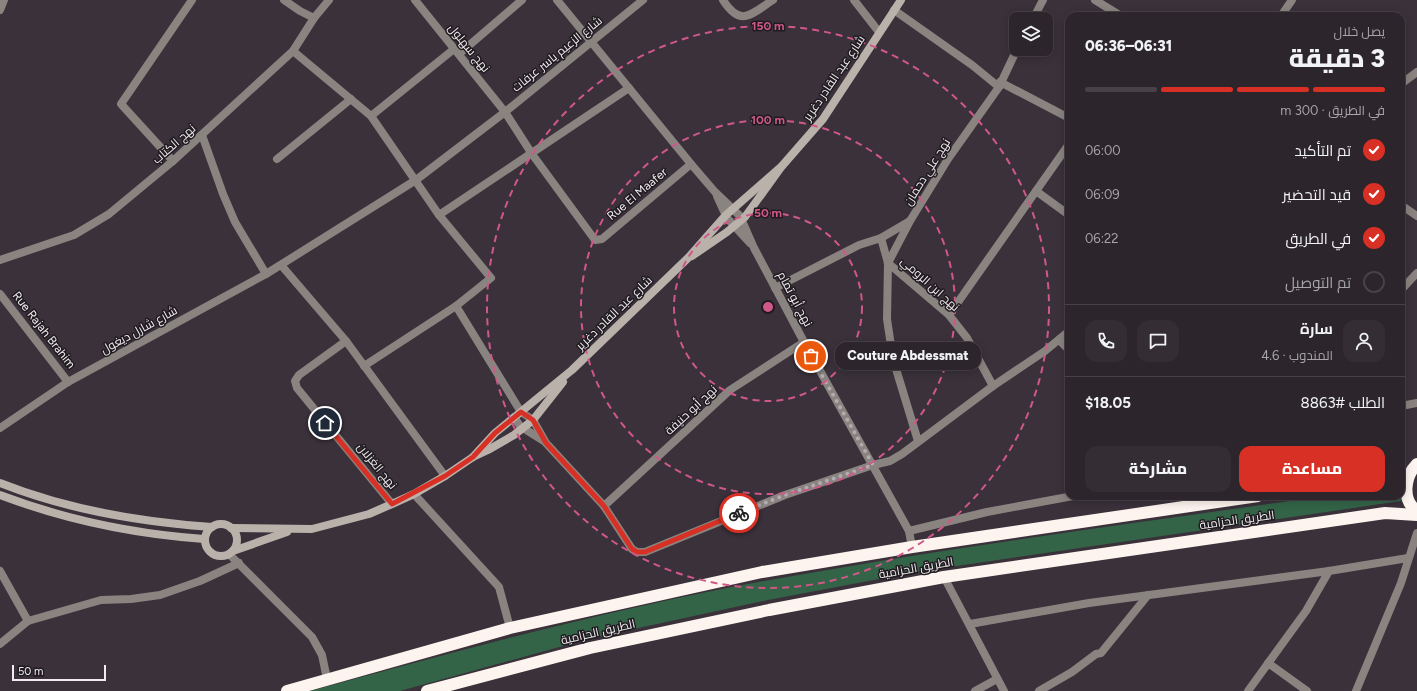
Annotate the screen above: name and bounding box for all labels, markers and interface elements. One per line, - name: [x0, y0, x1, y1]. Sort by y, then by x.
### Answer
- map controls: [1009, 12, 1053, 56]
- button: layers: [1009, 12, 1053, 56]
- street label: شارع الزعيم ياسر عرفات: [509, 13, 606, 95]
- text: 150 m: [751, 19, 785, 33]
- street label: نهج سهلول: [445, 21, 493, 76]
- text: يصل خلال: [1334, 24, 1385, 39]
- street label: شارع عبد القادر دغرير: [800, 33, 869, 125]
- text: 06:31–06:36: [1085, 37, 1172, 55]
- text: 3 دقيقة: [1289, 42, 1385, 74]
- text: في الطريق · 300 m: [1280, 103, 1385, 118]
- text: 100 m: [751, 113, 785, 127]
- street label: نهج الكتاب: [150, 121, 199, 167]
- street label: نهج علي دحمان: [901, 136, 956, 210]
- icon: check: [1363, 139, 1385, 161]
- text: تم التأكيد: [1295, 142, 1351, 160]
- text: 06:00: [1085, 143, 1121, 158]
- street label: Rue El Maafer: [604, 165, 670, 223]
- icon: check: [1363, 183, 1385, 205]
- text: قيد التحضير: [1282, 186, 1351, 204]
- text: 06:09: [1085, 187, 1120, 202]
- text: 50 m: [754, 206, 782, 220]
- icon: check: [1363, 227, 1385, 249]
- text: في الطريق: [1285, 230, 1351, 248]
- text: 06:22: [1085, 231, 1119, 246]
- street label: نهج ابن الرومي: [896, 254, 962, 316]
- street label: نهج أبو تمام: [774, 269, 816, 329]
- street label: شارع عبد القادر دغرير: [572, 273, 656, 354]
- text: تم التوصيل: [1285, 274, 1351, 292]
- street label: Rue Rajah Brahim: [10, 289, 78, 371]
- centre of rings: [761, 300, 775, 314]
- street label: شارع شارل ديغول: [98, 303, 180, 358]
- button: phone: [1085, 320, 1127, 362]
- button: chat: [1137, 320, 1179, 362]
- text: سارة: [1300, 320, 1333, 338]
- button: person: [1343, 320, 1385, 362]
- pin: [794, 339, 828, 373]
- callout: Couture Abdessmat: [835, 342, 981, 370]
- icon: bag: [800, 345, 822, 367]
- text: Couture Abdessmat: [847, 348, 969, 363]
- text: المندوب · 4.6: [1261, 348, 1333, 363]
- street label: نهج أبو حنيفة: [661, 382, 721, 438]
- text: $18.05: [1085, 394, 1131, 412]
- text: الطلب #8863: [1301, 394, 1385, 412]
- pin: [308, 406, 342, 440]
- icon: home: [314, 412, 336, 434]
- street label: نهج الغزلان: [353, 440, 400, 492]
- button: مشاركة: [1085, 446, 1231, 492]
- button: مساعدة: [1239, 446, 1385, 492]
- courier: [719, 493, 759, 533]
- icon: bike: [728, 502, 750, 524]
- street label: الطريق الحزامية: [1199, 508, 1275, 532]
- street label: الطريق الحزامية: [877, 555, 955, 581]
- street label: الطريق الحزامية: [560, 617, 636, 647]
- scale bar: [12, 663, 106, 682]
- text: 50 m: [18, 665, 43, 678]

